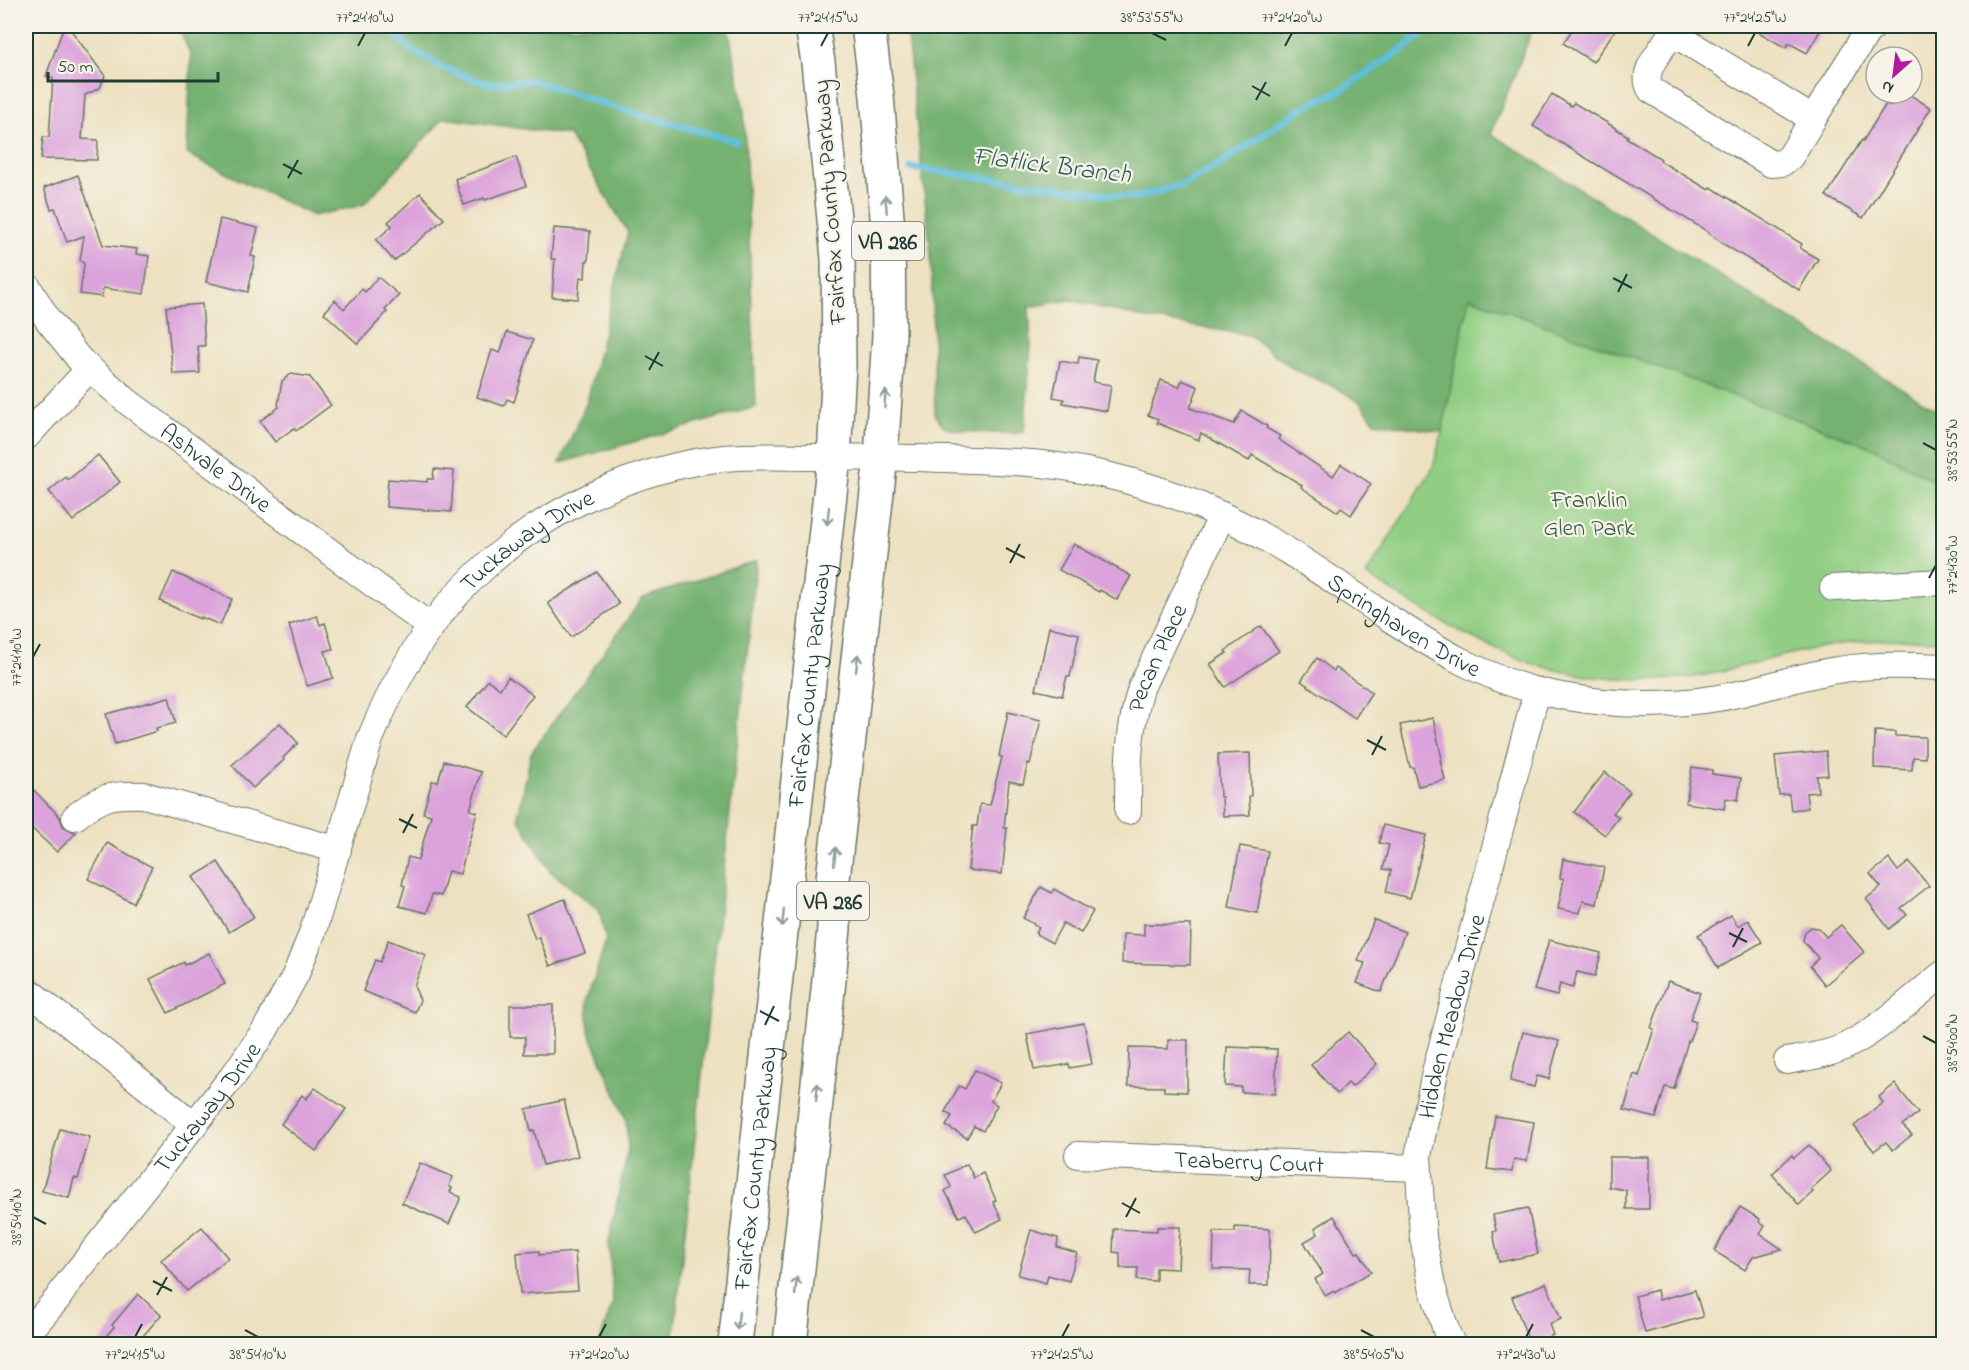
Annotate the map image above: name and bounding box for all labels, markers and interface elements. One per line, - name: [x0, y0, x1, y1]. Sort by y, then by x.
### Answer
- text: 77°24'10"W: [336, 7, 394, 29]
- text: 77°24'15"W: [798, 7, 858, 29]
- text: 38°53'55"N: [1121, 7, 1184, 29]
- text: 77°24'20"W: [1262, 7, 1322, 29]
- text: 77°24'25"W: [1724, 7, 1786, 29]
- scale bar: [48, 45, 218, 83]
- north arrow: [1864, 45, 1924, 105]
- text: 50 m: [57, 55, 94, 81]
- text: N: [1877, 73, 1898, 100]
- street label: Fairfax County Parkway: [805, 78, 859, 326]
- water label: Flatlick Branch: [971, 138, 1133, 196]
- one-way arrow: [880, 194, 891, 214]
- road number: VA 286: [852, 222, 924, 260]
- one-way arrow: [880, 389, 891, 409]
- street label: Ashvale Drive: [151, 416, 278, 523]
- text: 38°53'55"N: [1942, 419, 1964, 482]
- street label: Tuckaway Drive: [453, 482, 601, 601]
- park label: Franklin Glen Park: [1543, 484, 1635, 547]
- one-way arrow: [822, 505, 833, 525]
- text: 77°24'30"W: [1942, 535, 1964, 595]
- street label: Fairfax County Parkway: [780, 562, 843, 810]
- street label: Springhaven Drive: [1319, 566, 1486, 688]
- street label: Pecan Place: [1120, 598, 1198, 716]
- text: 77°24'10"W: [6, 628, 28, 686]
- one-way arrow: [852, 653, 863, 673]
- one-way arrow: [830, 847, 841, 867]
- road number: VA 286: [797, 882, 869, 920]
- one-way arrow: [777, 908, 788, 928]
- street label: Hidden Meadow Drive: [1411, 910, 1497, 1122]
- text: 38°54'00"N: [1942, 1014, 1964, 1072]
- street label: Tuckaway Drive: [147, 1036, 272, 1182]
- street label: Fairfax County Parkway: [726, 1045, 789, 1293]
- one-way arrow: [812, 1083, 823, 1103]
- street label: Teaberry Court: [1173, 1144, 1324, 1184]
- text: 38°54'10"N: [6, 1188, 28, 1246]
- one-way arrow: [791, 1277, 802, 1297]
- one-way arrow: [732, 1310, 743, 1330]
- text: 77°24'15"W: [105, 1344, 165, 1366]
- text: 38°54'10"N: [229, 1344, 287, 1366]
- text: 77°24'20"W: [569, 1344, 629, 1366]
- text: 77°24'25"W: [1031, 1344, 1093, 1366]
- text: 38°54'05"N: [1344, 1344, 1404, 1366]
- text: 77°24'30"W: [1496, 1344, 1556, 1366]

